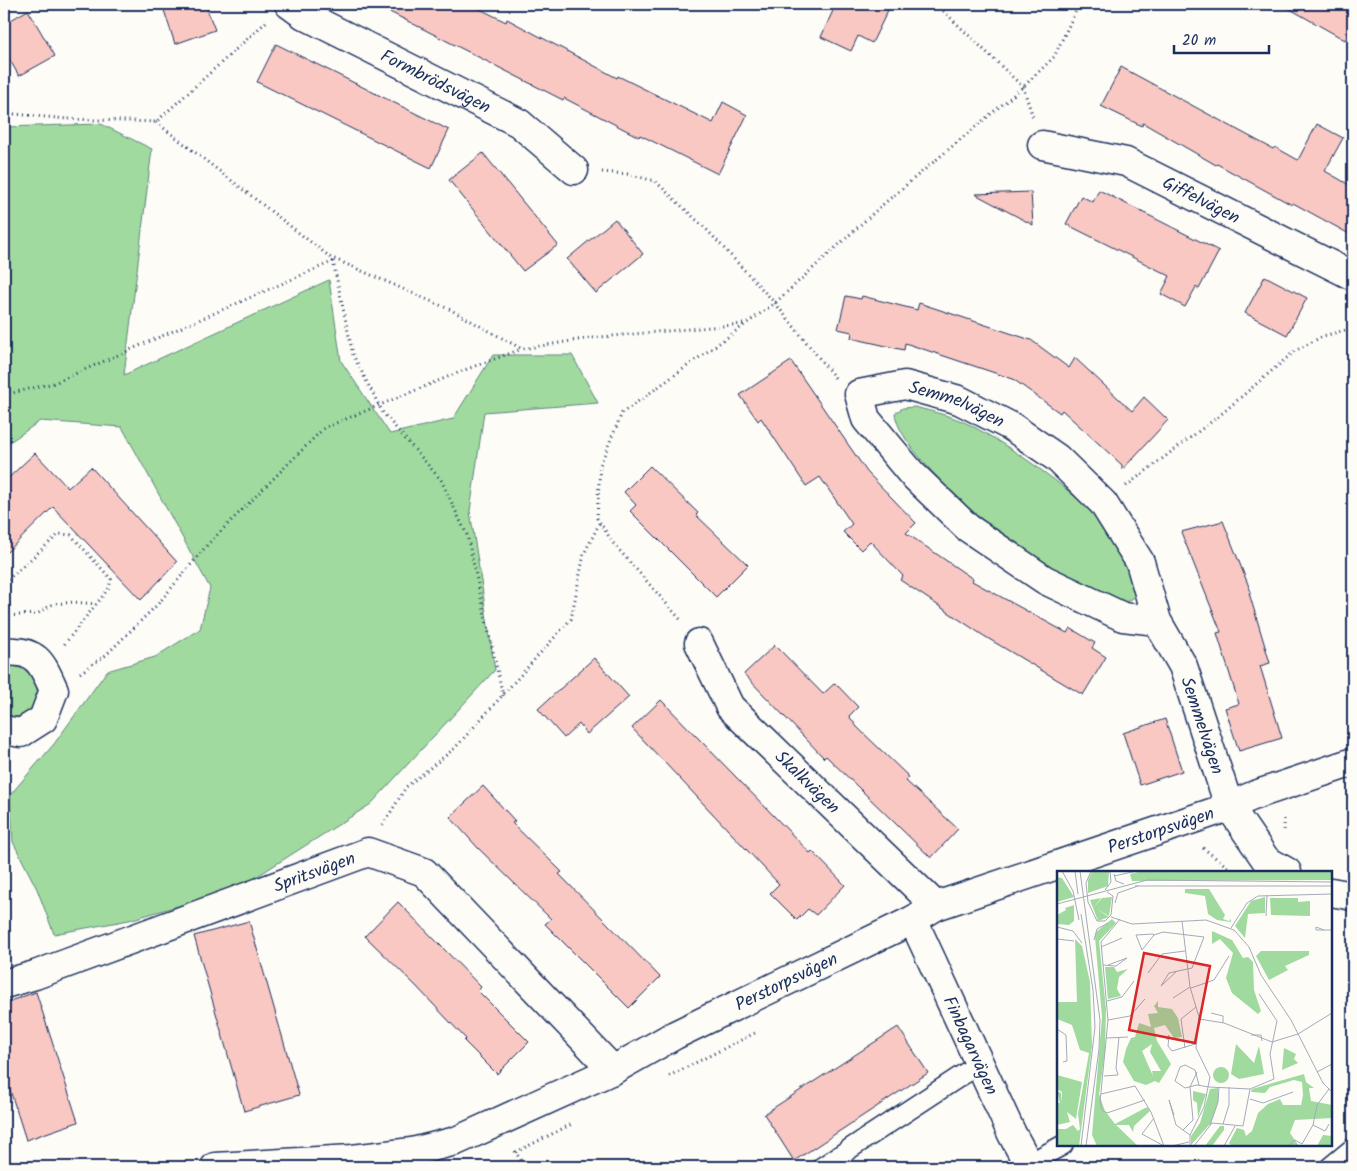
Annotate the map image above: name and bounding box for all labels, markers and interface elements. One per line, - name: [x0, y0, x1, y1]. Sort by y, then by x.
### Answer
- scale bar: [1174, 22, 1270, 54]
- text: 20 m: [1182, 29, 1216, 53]
- street label: Formbrödsvägen: [375, 43, 495, 123]
- street label: Giffelvägen: [1157, 169, 1245, 233]
- street label: Semmelvägen: [905, 374, 1009, 437]
- street label: Semmelvägen: [1172, 673, 1231, 779]
- street label: Skalkvägen: [767, 744, 846, 822]
- street label: Perstorpsvägen: [1104, 800, 1219, 863]
- street label: Spritsvägen: [270, 845, 360, 902]
- inset map: [1057, 871, 1332, 1146]
- street label: Perstorpsvägen: [730, 945, 843, 1020]
- street label: Finbagarvägen: [934, 991, 1005, 1100]

